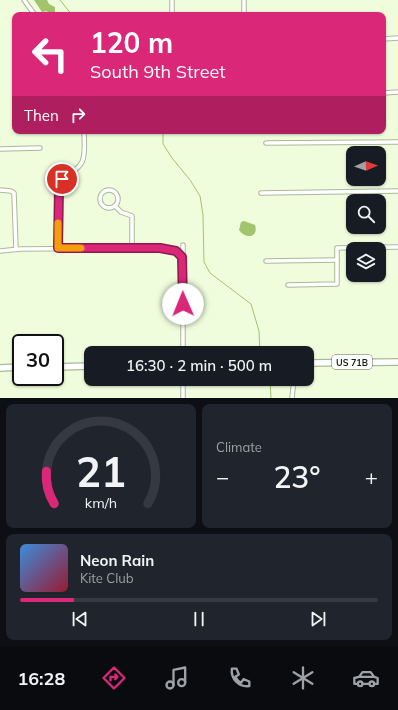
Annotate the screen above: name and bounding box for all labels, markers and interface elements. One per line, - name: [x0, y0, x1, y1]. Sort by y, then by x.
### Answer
- text: 120 m: [90, 25, 173, 60]
- icon: left: [24, 28, 76, 80]
- text: South 9th Street: [90, 60, 226, 83]
- icon: right: [67, 104, 89, 126]
- text: Then: [24, 106, 59, 125]
- north arrow: [346, 146, 386, 186]
- map controls: [346, 146, 386, 282]
- pin: [45, 162, 79, 196]
- icon: arrive: [51, 168, 73, 190]
- button: search: [346, 194, 386, 234]
- button: layers: [346, 242, 386, 282]
- position arrow: [162, 283, 204, 325]
- speed limit sign: 30: [12, 334, 64, 386]
- road number: US 71B: [332, 355, 372, 369]
- text: 16:30 · 2 min · 500 m: [126, 356, 272, 375]
- text: Climate: [216, 439, 262, 455]
- text: 21: [76, 445, 126, 497]
- text: 23°: [273, 458, 321, 496]
- text: −: [216, 463, 229, 491]
- text: +: [365, 463, 378, 491]
- text: km/h: [85, 494, 117, 512]
- text: Neon Rain: [80, 551, 154, 570]
- text: Kite Club: [80, 570, 134, 586]
- icon: previous: [69, 608, 91, 630]
- icon: pause: [188, 608, 210, 630]
- icon: next: [307, 608, 329, 630]
- icon: directions: [100, 664, 128, 692]
- icon: music: [163, 664, 191, 692]
- icon: phone: [226, 664, 254, 692]
- icon: climate: [289, 664, 317, 692]
- icon: car: [352, 664, 380, 692]
- text: 16:28: [18, 667, 65, 690]

